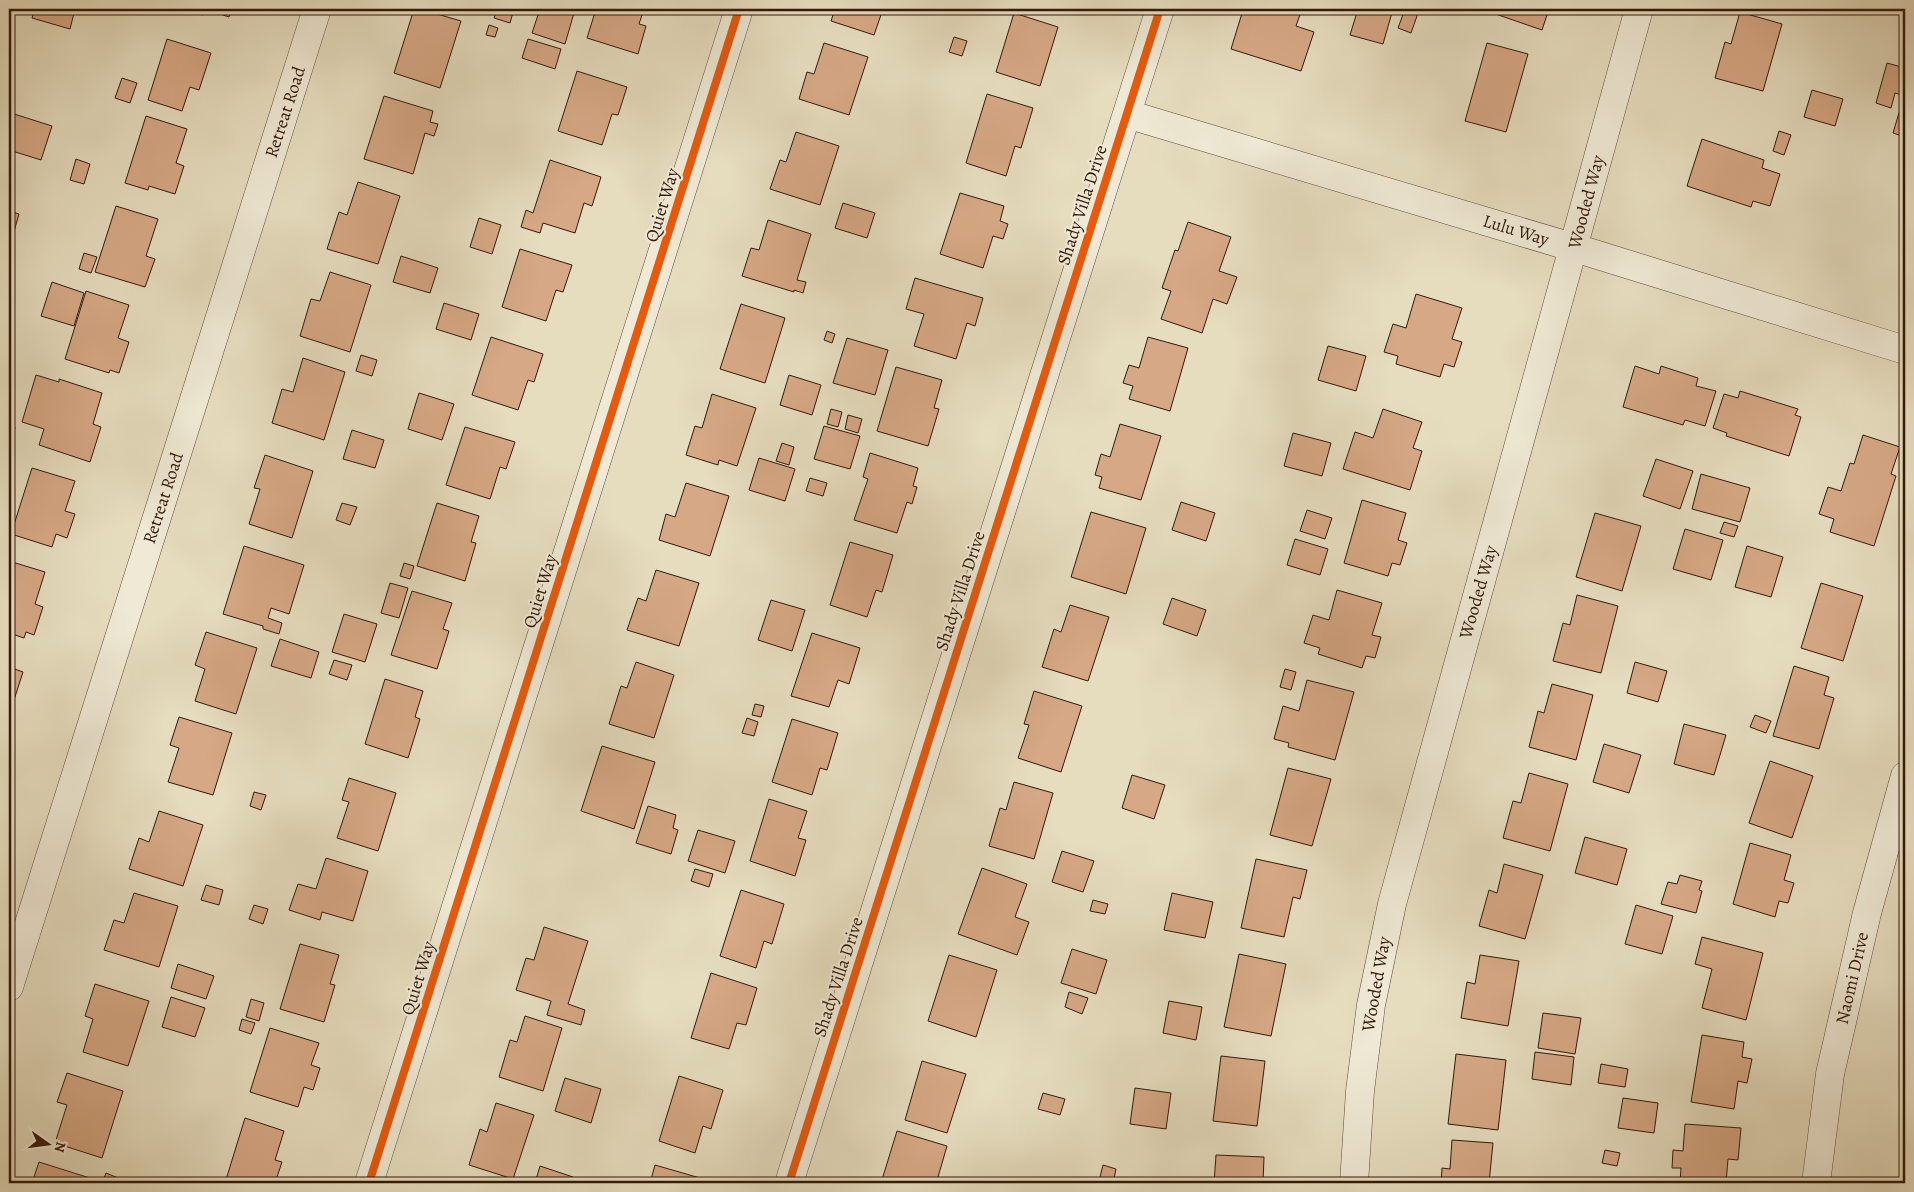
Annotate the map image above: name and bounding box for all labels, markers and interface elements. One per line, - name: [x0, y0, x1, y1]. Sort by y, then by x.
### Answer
- street label: Retreat Road: [259, 63, 311, 161]
- street label: Shady Villa Drive: [1051, 142, 1113, 268]
- street label: Wooded Way: [1562, 152, 1610, 252]
- street label: Quiet Way: [639, 164, 685, 245]
- street label: Lulu Way: [1480, 209, 1553, 252]
- street label: Retreat Road: [137, 449, 189, 547]
- street label: Shady Villa Drive: [929, 528, 991, 654]
- street label: Wooded Way: [1453, 542, 1503, 642]
- street label: Quiet Way: [517, 550, 563, 631]
- street label: Shady Villa Drive: [807, 914, 869, 1040]
- street label: Naomi Drive: [1830, 930, 1874, 1026]
- street label: Wooded Way: [1356, 934, 1396, 1034]
- street label: Quiet Way: [395, 937, 441, 1018]
- north arrow: [22, 1120, 72, 1170]
- text: N: [50, 1140, 71, 1154]

